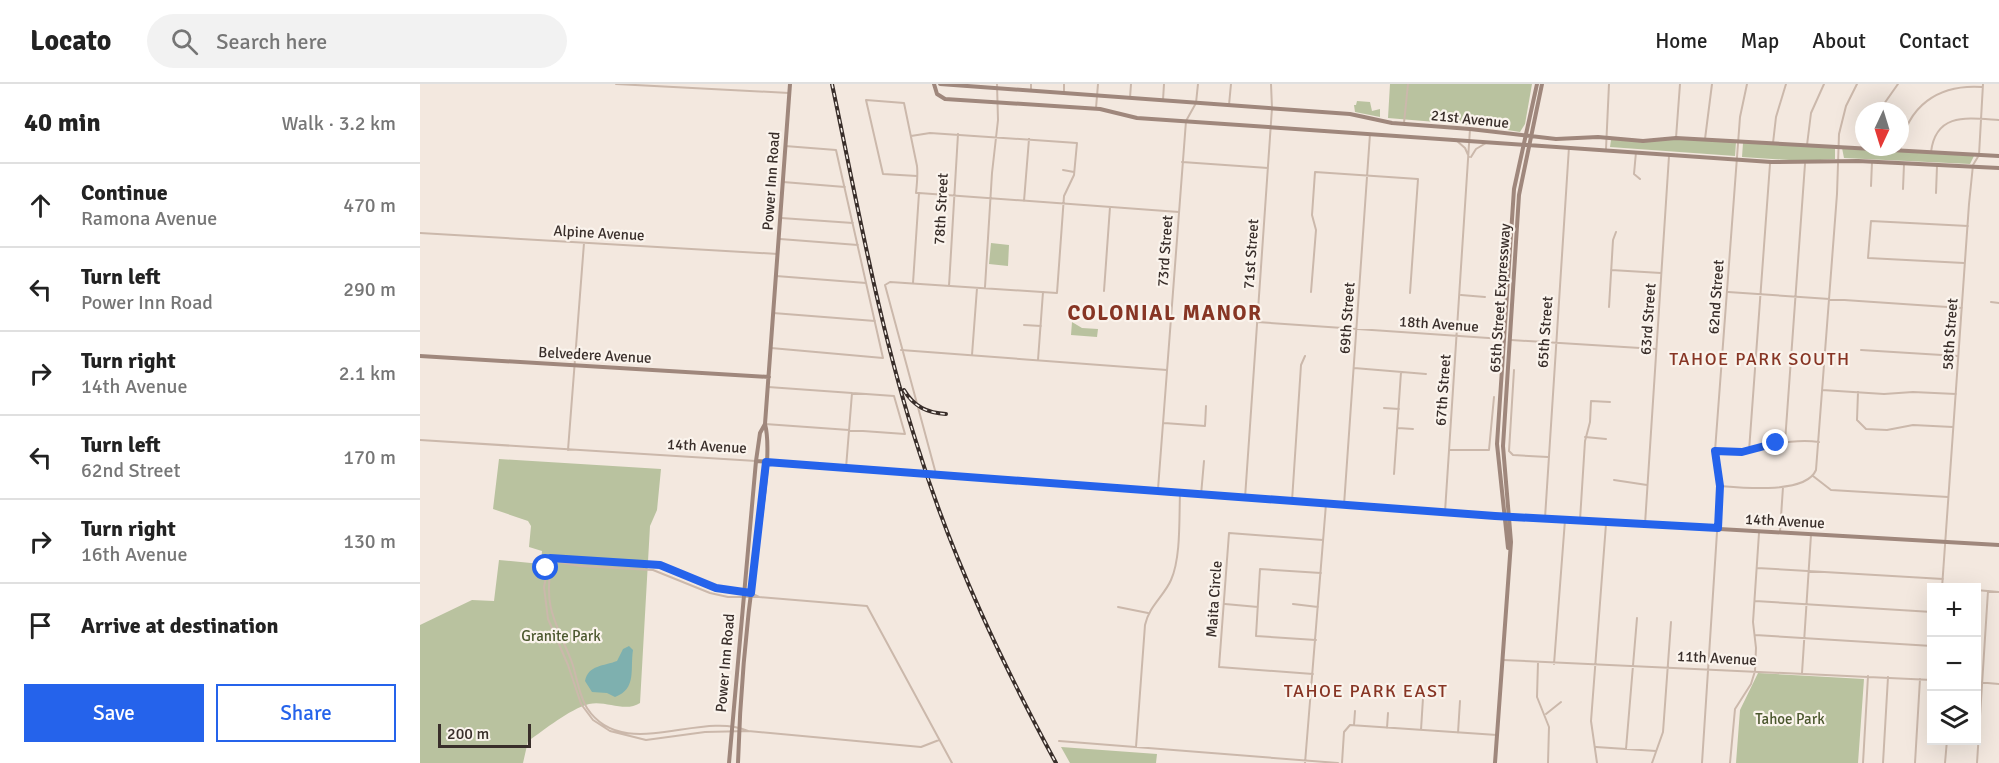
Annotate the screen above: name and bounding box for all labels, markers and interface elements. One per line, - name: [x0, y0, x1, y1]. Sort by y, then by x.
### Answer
- search box: [147, 14, 567, 68]
- text: Locato: [30, 24, 111, 58]
- icon: search: [168, 25, 201, 58]
- text: Search here: [216, 28, 327, 55]
- text: Home: [1655, 28, 1708, 54]
- text: Map: [1741, 28, 1779, 54]
- text: About: [1812, 28, 1866, 54]
- text: Contact: [1899, 28, 1969, 54]
- north arrow: [1855, 102, 1909, 156]
- street label: 21st Avenue: [1430, 106, 1510, 132]
- text: 40 min: [24, 107, 101, 139]
- text: Walk · 3.2 km: [282, 111, 396, 136]
- street label: Power Inn Road: [759, 131, 783, 231]
- street label: 78th Street: [930, 173, 952, 245]
- text: Continue: [81, 179, 168, 206]
- icon: ahead: [24, 189, 57, 222]
- text: 470 m: [343, 193, 396, 218]
- text: Ramona Avenue: [81, 206, 217, 231]
- street label: 73rd Street: [1154, 214, 1176, 288]
- street label: 71st Street: [1240, 218, 1262, 290]
- street label: Alpine Avenue: [553, 222, 645, 244]
- street label: 65th Street Expressway: [1486, 223, 1514, 373]
- street label: 62nd Street: [1704, 259, 1728, 335]
- text: Turn left: [81, 263, 161, 290]
- icon: left: [24, 273, 57, 306]
- text: 290 m: [343, 277, 396, 302]
- street label: 69th Street: [1336, 281, 1358, 355]
- street label: 63rd Street: [1637, 282, 1659, 356]
- text: Power Inn Road: [81, 290, 213, 315]
- street label: 65th Street: [1534, 295, 1556, 369]
- street label: 58th Street: [1939, 297, 1961, 371]
- district label: COLONIAL MANOR: [1068, 300, 1262, 326]
- street label: 18th Avenue: [1399, 312, 1479, 336]
- street label: Belvedere Avenue: [538, 343, 652, 367]
- text: Turn right: [81, 347, 176, 374]
- district label: TAHOE PARK SOUTH: [1669, 348, 1851, 370]
- street label: 67th Street: [1432, 353, 1454, 427]
- icon: right: [24, 357, 57, 390]
- text: 2.1 km: [339, 361, 396, 386]
- text: 14th Avenue: [81, 374, 187, 399]
- route end: [1762, 429, 1788, 455]
- text: Turn left: [81, 431, 161, 458]
- street label: 14th Avenue: [667, 435, 747, 457]
- icon: left: [24, 441, 57, 474]
- text: 170 m: [343, 445, 396, 470]
- text: 62nd Street: [81, 458, 181, 483]
- street label: 14th Avenue: [1745, 510, 1825, 532]
- text: Turn right: [81, 515, 176, 542]
- icon: right: [24, 525, 57, 558]
- text: 130 m: [343, 529, 396, 554]
- text: 16th Avenue: [81, 542, 187, 567]
- route start: [532, 554, 558, 580]
- street label: Maita Circle: [1202, 560, 1226, 638]
- map controls: [1927, 583, 1981, 745]
- button: +: [1927, 583, 1981, 637]
- icon: arrive: [24, 609, 57, 642]
- text: Arrive at destination: [81, 612, 278, 639]
- street label: Power Inn Road: [712, 613, 738, 713]
- park label: Granite Park: [521, 627, 601, 645]
- button: −: [1927, 637, 1981, 691]
- street label: 11th Avenue: [1677, 647, 1757, 669]
- district label: TAHOE PARK EAST: [1284, 680, 1448, 702]
- button: Save: [24, 684, 204, 742]
- button: Share: [216, 684, 396, 742]
- button: layers: [1927, 691, 1981, 745]
- park label: Tahoe Park: [1755, 710, 1825, 728]
- scale bar: [438, 721, 531, 748]
- text: 200 m: [447, 724, 489, 744]

